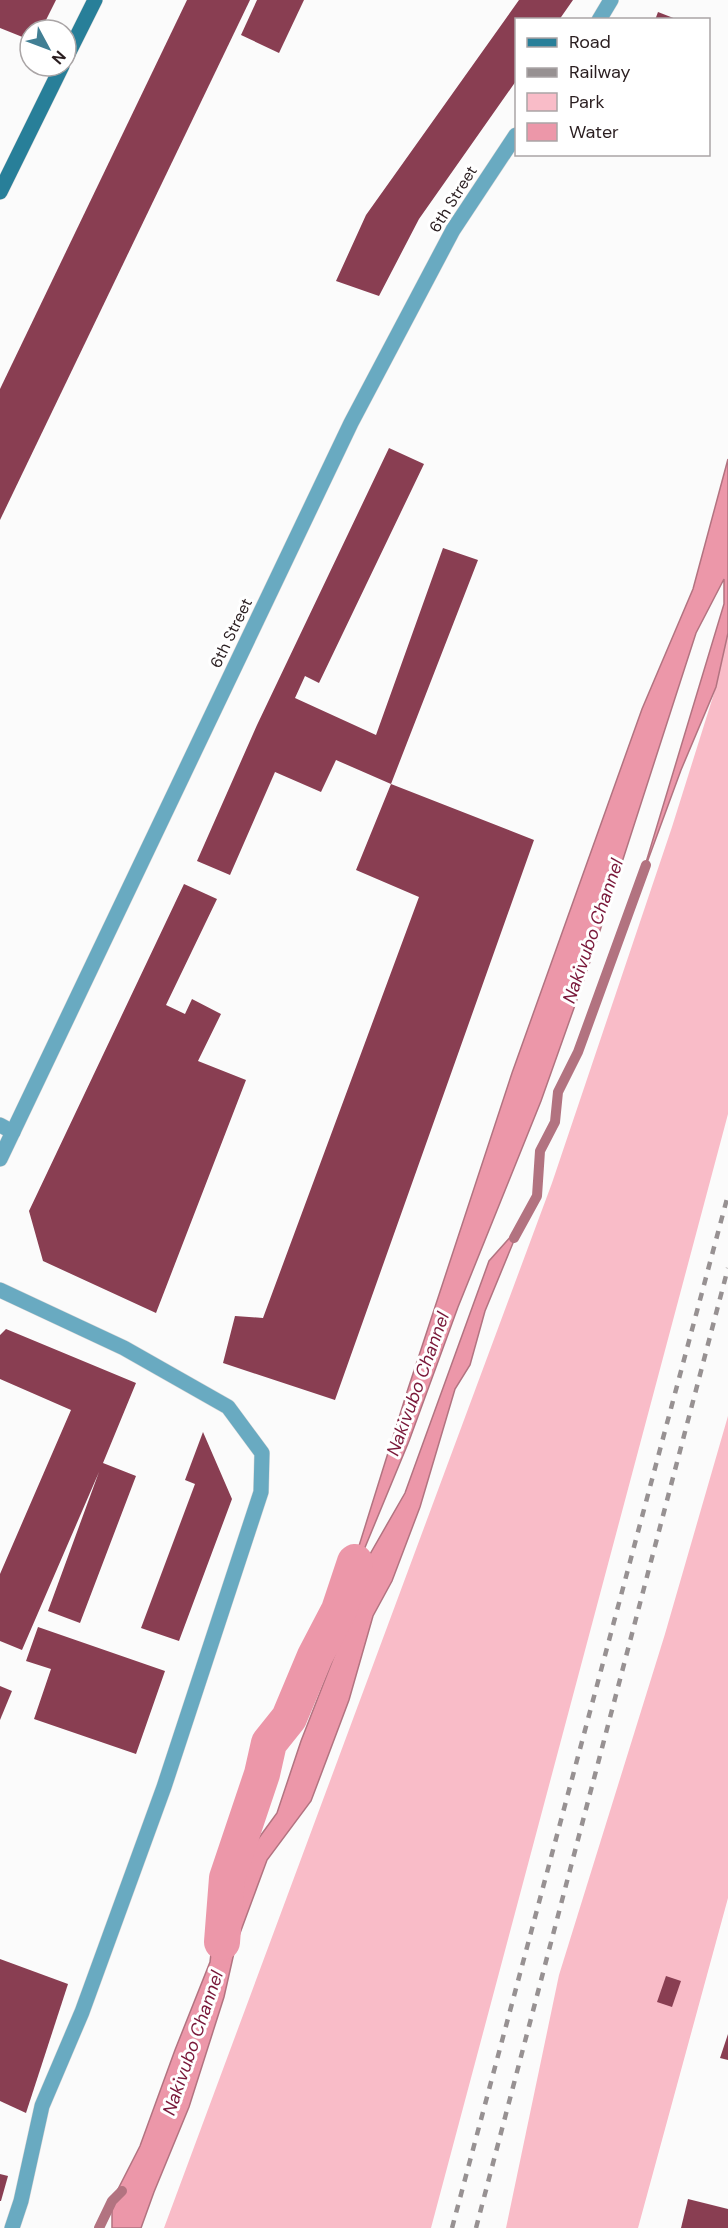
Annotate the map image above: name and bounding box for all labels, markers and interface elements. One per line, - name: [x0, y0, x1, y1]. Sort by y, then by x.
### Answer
- north arrow: [18, 18, 78, 78]
- legend: [515, 18, 710, 156]
- text: Road: [569, 30, 611, 54]
- text: N: [47, 46, 71, 69]
- text: Railway: [569, 60, 631, 84]
- text: Park: [569, 90, 605, 114]
- text: Water: [569, 120, 619, 144]
- street label: 6th Street: [424, 162, 482, 236]
- street label: 6th Street: [205, 595, 257, 671]
- water label: Nakivubo Channel: [557, 855, 629, 1006]
- water label: Nakivubo Channel: [381, 1308, 455, 1459]
- water label: Nakivubo Channel: [157, 1967, 229, 2118]

